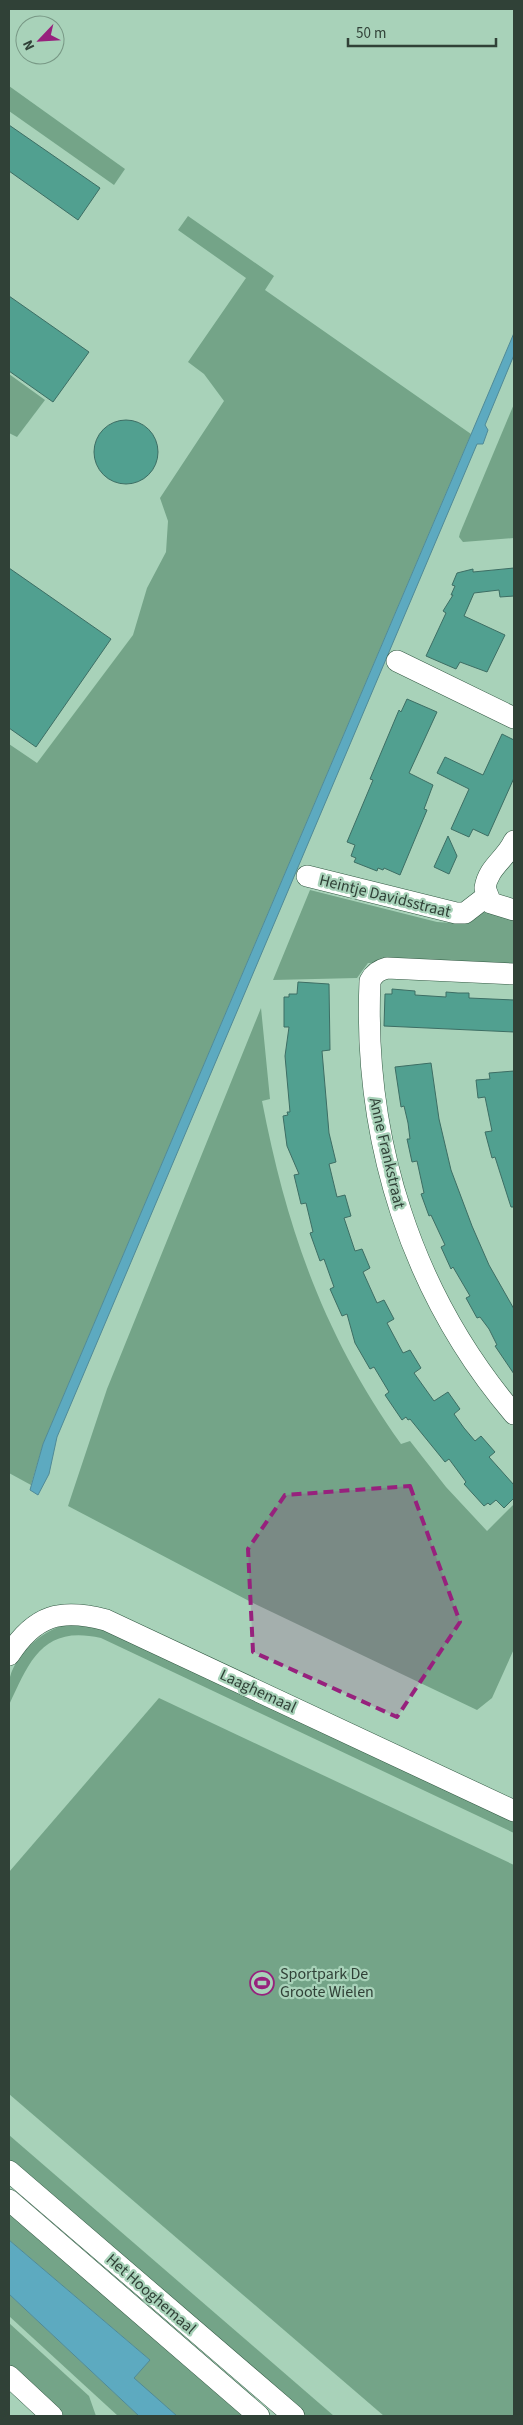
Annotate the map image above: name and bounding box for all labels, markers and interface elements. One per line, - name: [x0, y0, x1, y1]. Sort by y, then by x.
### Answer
- north arrow: [15, 15, 65, 65]
- scale bar: [348, 15, 496, 47]
- text: 50 m: [356, 23, 386, 44]
- text: N: [18, 37, 40, 54]
- street label: Heintje Davidsstraat: [317, 869, 454, 923]
- street label: Anne Frankstraat: [364, 1095, 411, 1211]
- street label: Laaghemaal: [216, 1664, 300, 1718]
- place label: Sportpark De Groote Wielen: [280, 1963, 374, 2003]
- sports icon: Sportpark De Groote Wielen: [249, 1970, 275, 1996]
- street label: Het Hooghemaal: [101, 2249, 201, 2339]

